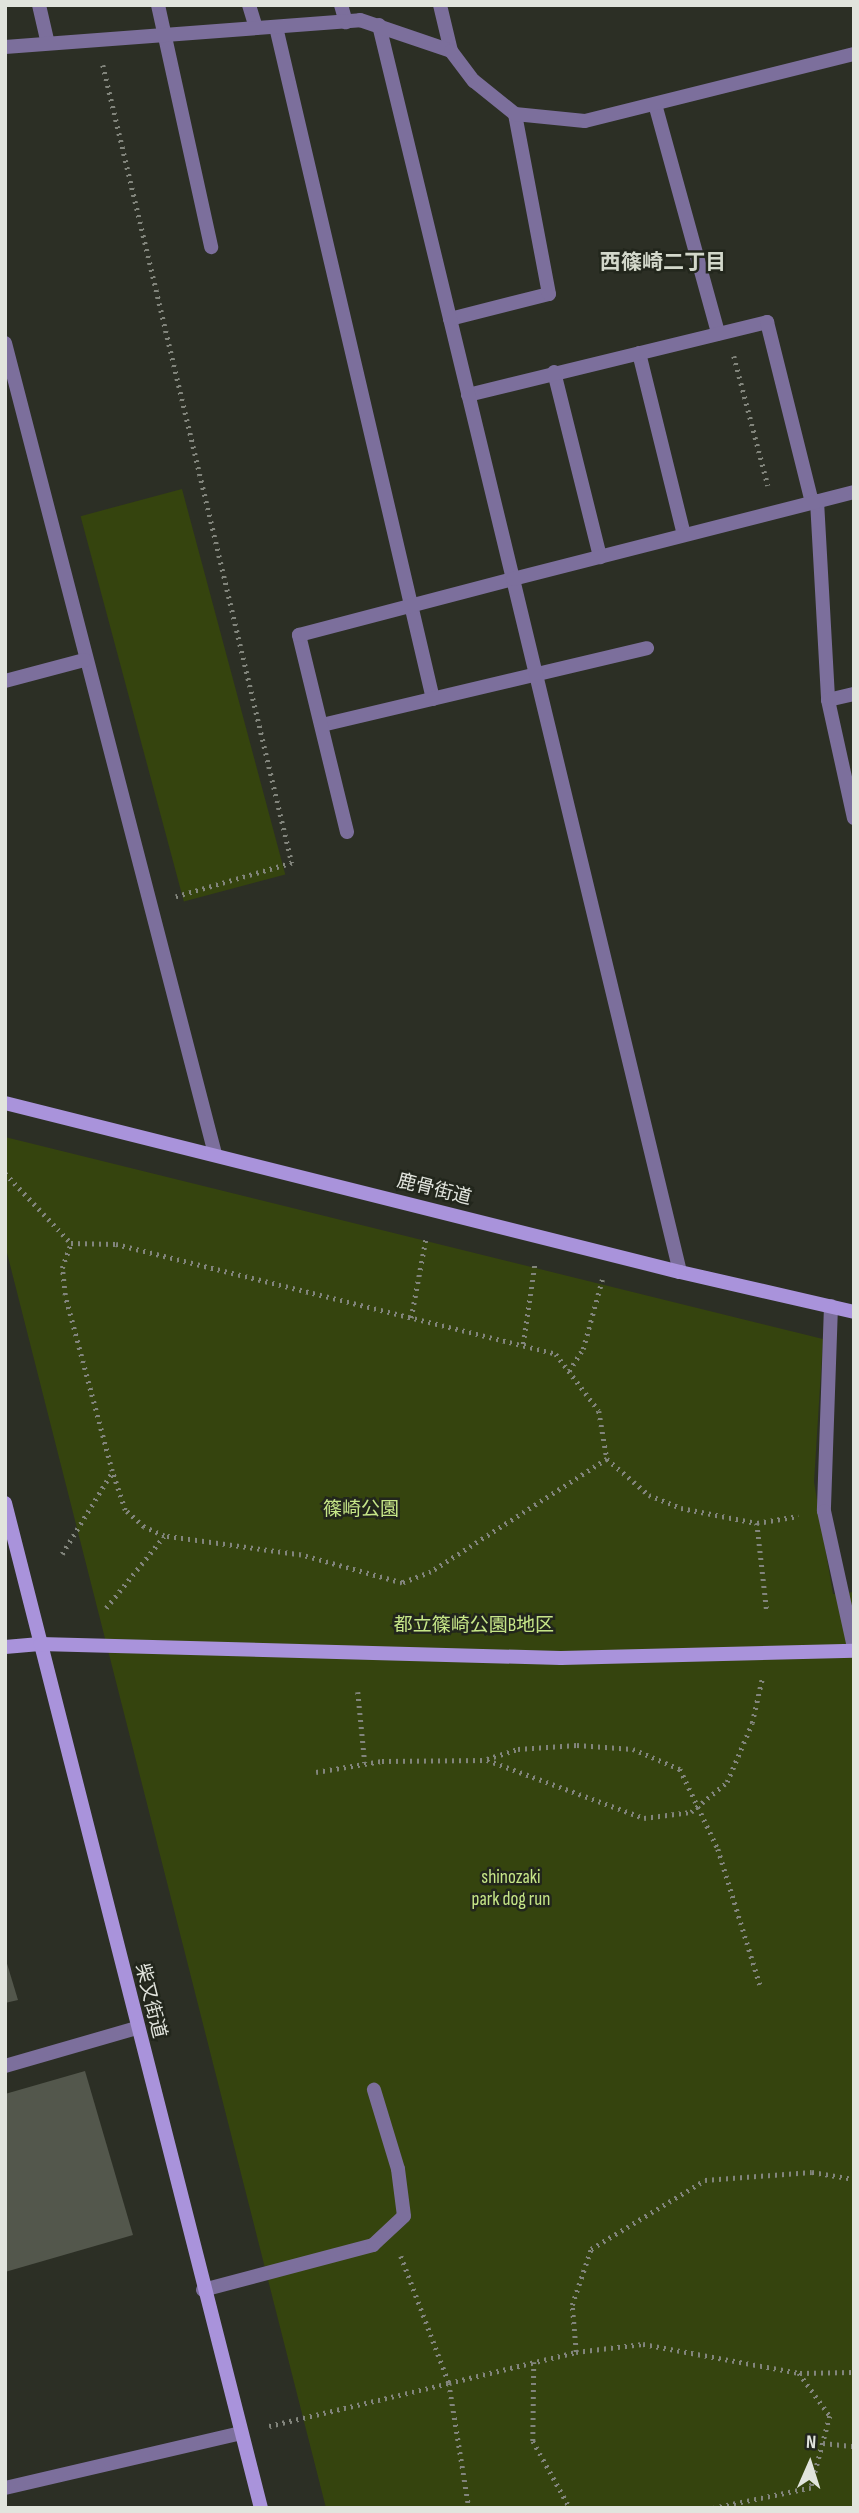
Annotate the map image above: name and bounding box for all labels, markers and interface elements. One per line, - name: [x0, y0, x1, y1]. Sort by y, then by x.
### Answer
- district label: 西篠崎二丁目: [600, 250, 726, 276]
- street label: 鹿骨街道: [394, 1170, 474, 1210]
- park label: 篠崎公園: [323, 1499, 399, 1521]
- park label: 都立篠崎公園B地区: [394, 1615, 554, 1637]
- park label: shinozaki park dog run: [472, 1867, 550, 1911]
- street label: 柴又街道: [130, 1961, 170, 2041]
- north arrow: [775, 2429, 845, 2499]
- text: N: [805, 2431, 817, 2454]

